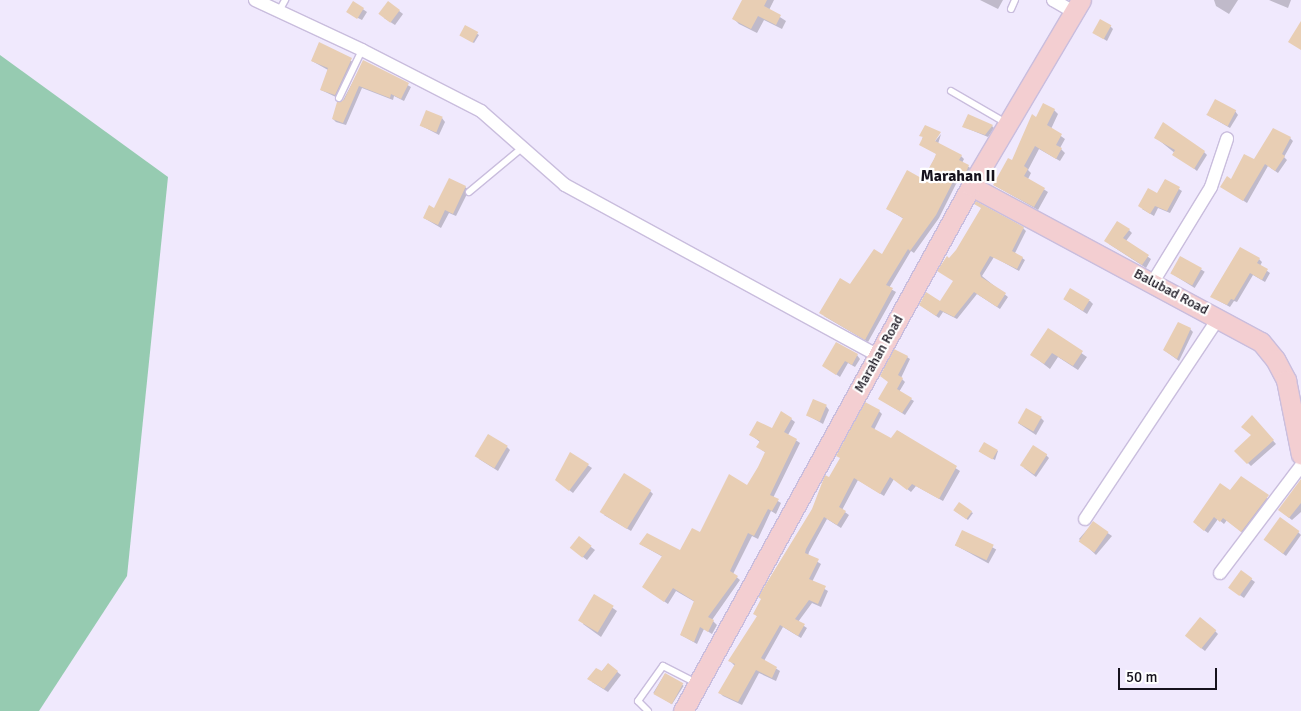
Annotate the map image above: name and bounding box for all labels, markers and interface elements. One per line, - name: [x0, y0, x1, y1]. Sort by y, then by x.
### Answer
- district label: Marahan II: [920, 166, 996, 186]
- street label: Balubad Road: [1131, 265, 1211, 319]
- street label: Marahan Road: [851, 312, 907, 396]
- scale bar: [1121, 658, 1220, 690]
- text: 50 m: [1126, 668, 1157, 686]

